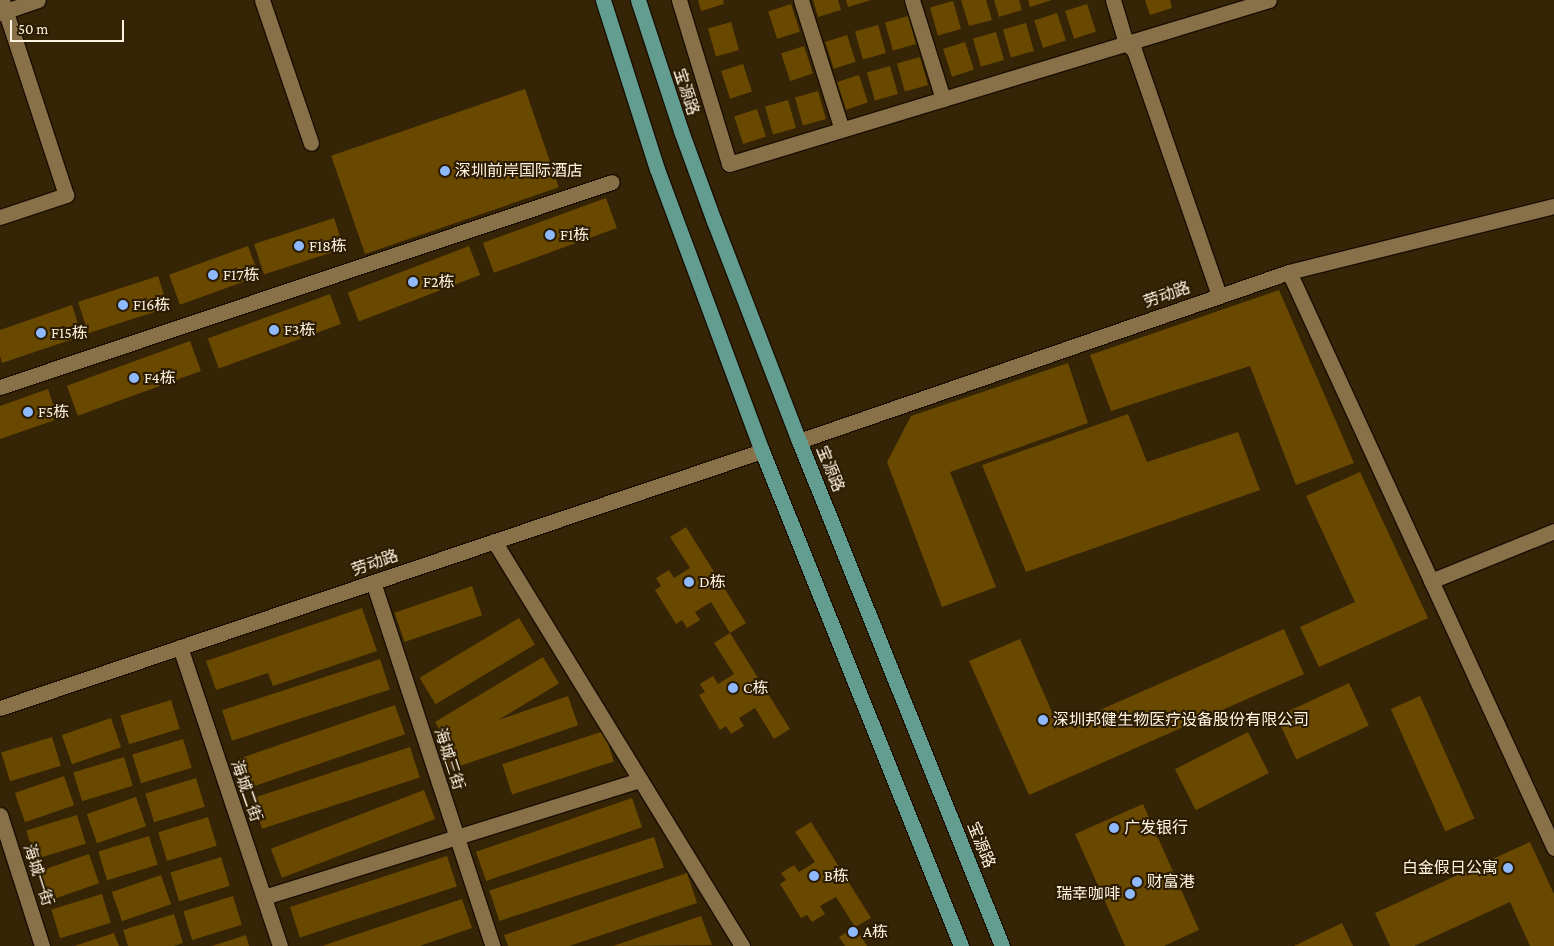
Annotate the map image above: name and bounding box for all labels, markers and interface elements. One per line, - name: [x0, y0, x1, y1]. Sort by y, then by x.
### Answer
- scale bar: [12, 10, 126, 42]
- text: 50 m: [18, 21, 48, 37]
- street label: 宝源路: [669, 66, 703, 118]
- place label: 深圳前岸国际酒店: [455, 161, 583, 181]
- marker: 深圳前岸国际酒店: [439, 165, 451, 177]
- place label: F1栋: [560, 225, 589, 245]
- marker: F1栋: [544, 229, 556, 241]
- place label: F18栋: [309, 236, 347, 256]
- marker: F18栋: [293, 240, 305, 252]
- place label: F17栋: [223, 265, 260, 285]
- marker: F17栋: [207, 269, 219, 281]
- place label: F2栋: [423, 272, 455, 292]
- marker: F2栋: [407, 276, 419, 288]
- street label: 劳动路: [1141, 278, 1193, 312]
- place label: F16栋: [133, 295, 170, 315]
- marker: F16栋: [117, 299, 129, 311]
- place label: F3栋: [284, 320, 315, 340]
- place label: F15栋: [51, 323, 88, 343]
- marker: F3栋: [268, 324, 280, 336]
- marker: F15栋: [35, 327, 47, 339]
- place label: F4栋: [144, 368, 176, 388]
- marker: F4栋: [128, 372, 140, 384]
- place label: F5栋: [38, 402, 69, 422]
- marker: F5栋: [22, 406, 34, 418]
- street label: 宝源路: [812, 443, 848, 495]
- street label: 劳动路: [349, 546, 401, 580]
- place label: D栋: [699, 572, 726, 592]
- marker: D栋: [683, 576, 695, 588]
- place label: C栋: [743, 678, 768, 698]
- marker: C栋: [727, 682, 739, 694]
- place label: 深圳邦健生物医疗设备股份有限公司: [1053, 710, 1309, 730]
- marker: 深圳邦健生物医疗设备股份有限公司: [1037, 714, 1049, 726]
- street label: 海城三街: [430, 726, 468, 792]
- street label: 海城二街: [227, 758, 265, 824]
- place label: 广发银行: [1124, 818, 1188, 838]
- street label: 宝源路: [963, 819, 999, 871]
- marker: 广发银行: [1108, 822, 1120, 834]
- street label: 海城一街: [19, 842, 57, 908]
- place label: 白金假日公寓: [1402, 858, 1498, 878]
- marker: 白金假日公寓: [1502, 862, 1514, 874]
- place label: B栋: [824, 866, 849, 886]
- marker: B栋: [808, 870, 820, 882]
- place label: 财富港: [1147, 872, 1195, 892]
- marker: 财富港: [1131, 876, 1143, 888]
- place label: 瑞幸咖啡: [1056, 884, 1120, 904]
- marker: 瑞幸咖啡: [1124, 888, 1136, 900]
- place label: A栋: [863, 922, 888, 942]
- marker: A栋: [847, 926, 859, 938]

